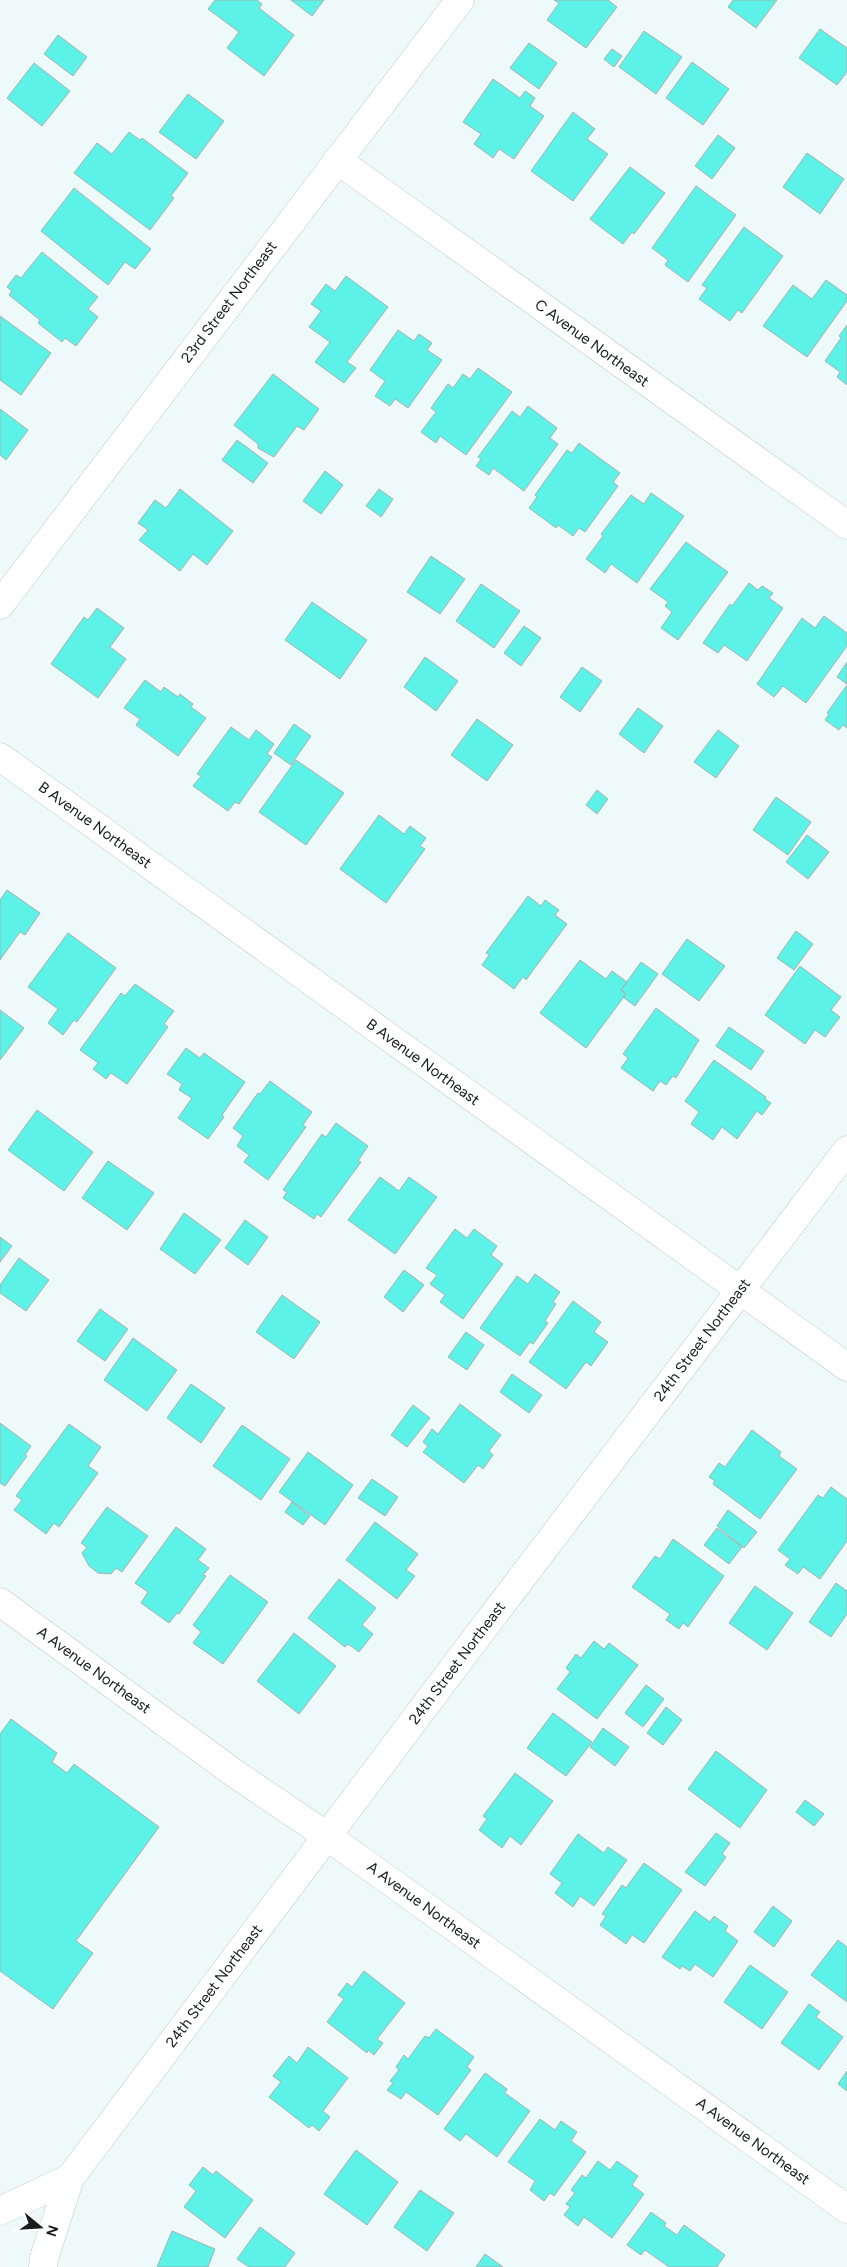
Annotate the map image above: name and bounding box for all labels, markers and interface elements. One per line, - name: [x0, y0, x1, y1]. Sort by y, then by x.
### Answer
- street label: 23rd Street Northeast: [177, 237, 281, 366]
- street label: C Avenue Northeast: [531, 295, 653, 391]
- street label: B Avenue Northeast: [35, 778, 155, 872]
- street label: B Avenue Northeast: [363, 1015, 483, 1109]
- street label: 24th Street Northeast: [650, 1275, 754, 1405]
- street label: 24th Street Northeast: [405, 1598, 509, 1728]
- street label: A Avenue Northeast: [34, 1623, 155, 1718]
- street label: A Avenue Northeast: [364, 1858, 485, 1953]
- street label: 24th Street Northeast: [162, 1921, 266, 2051]
- street label: A Avenue Northeast: [693, 2094, 814, 2189]
- north arrow: [15, 2202, 65, 2252]
- text: N: [42, 2223, 62, 2239]

